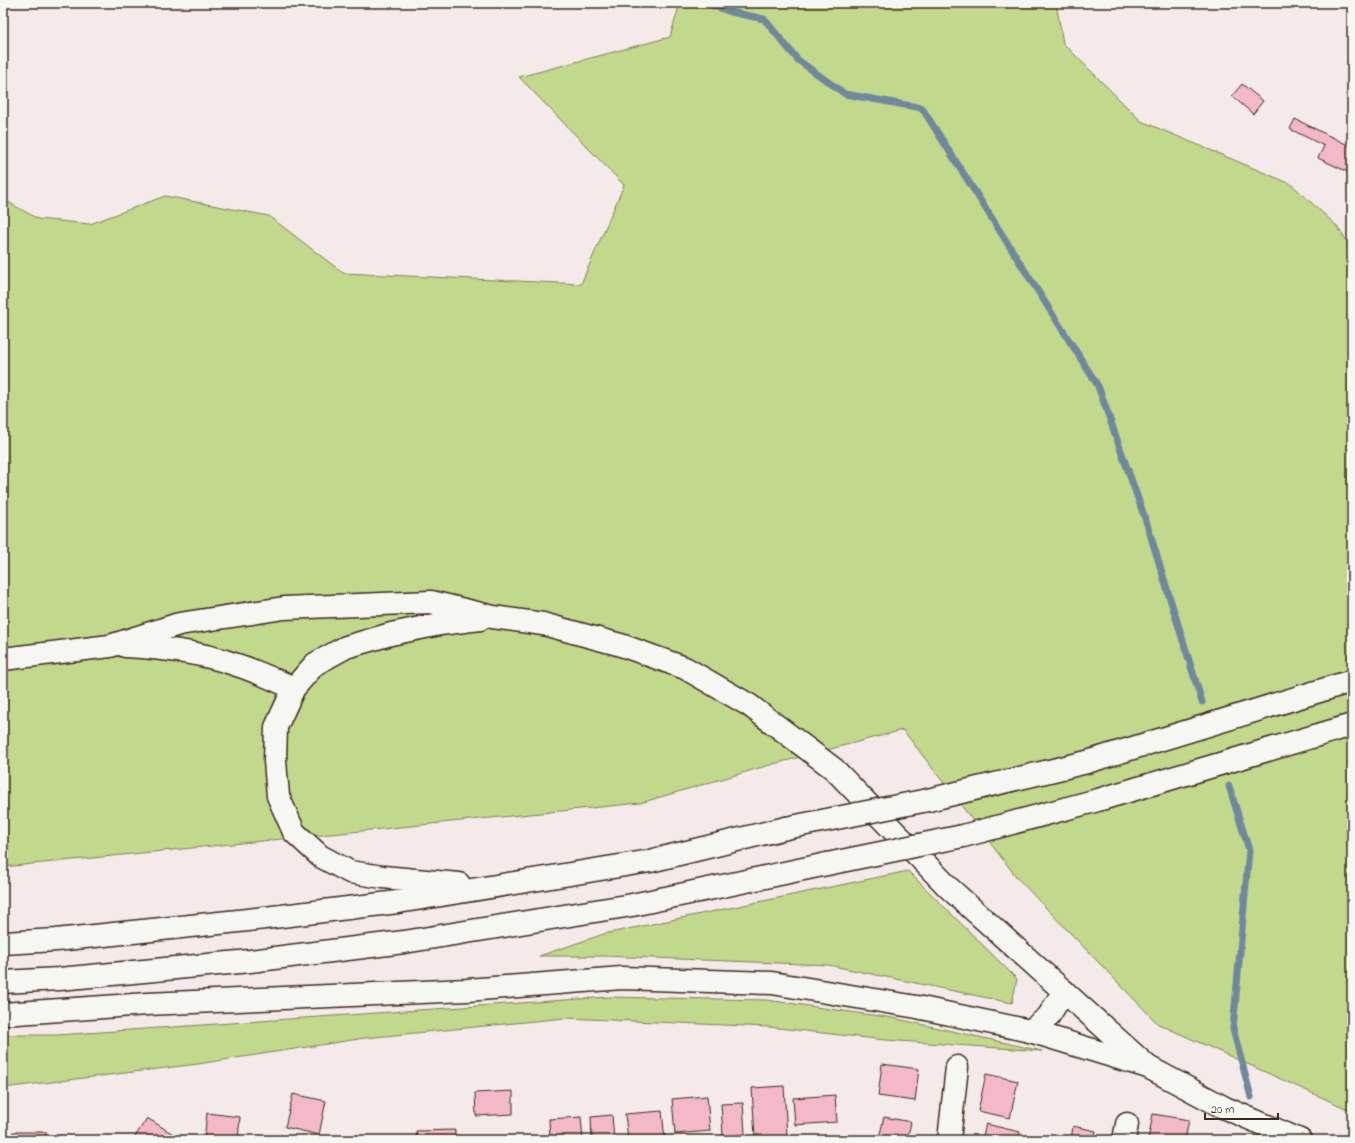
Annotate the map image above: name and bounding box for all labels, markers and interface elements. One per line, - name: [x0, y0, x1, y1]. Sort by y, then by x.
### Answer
- scale bar: [1205, 1095, 1278, 1121]
- text: 20 m: [1211, 1101, 1234, 1119]

